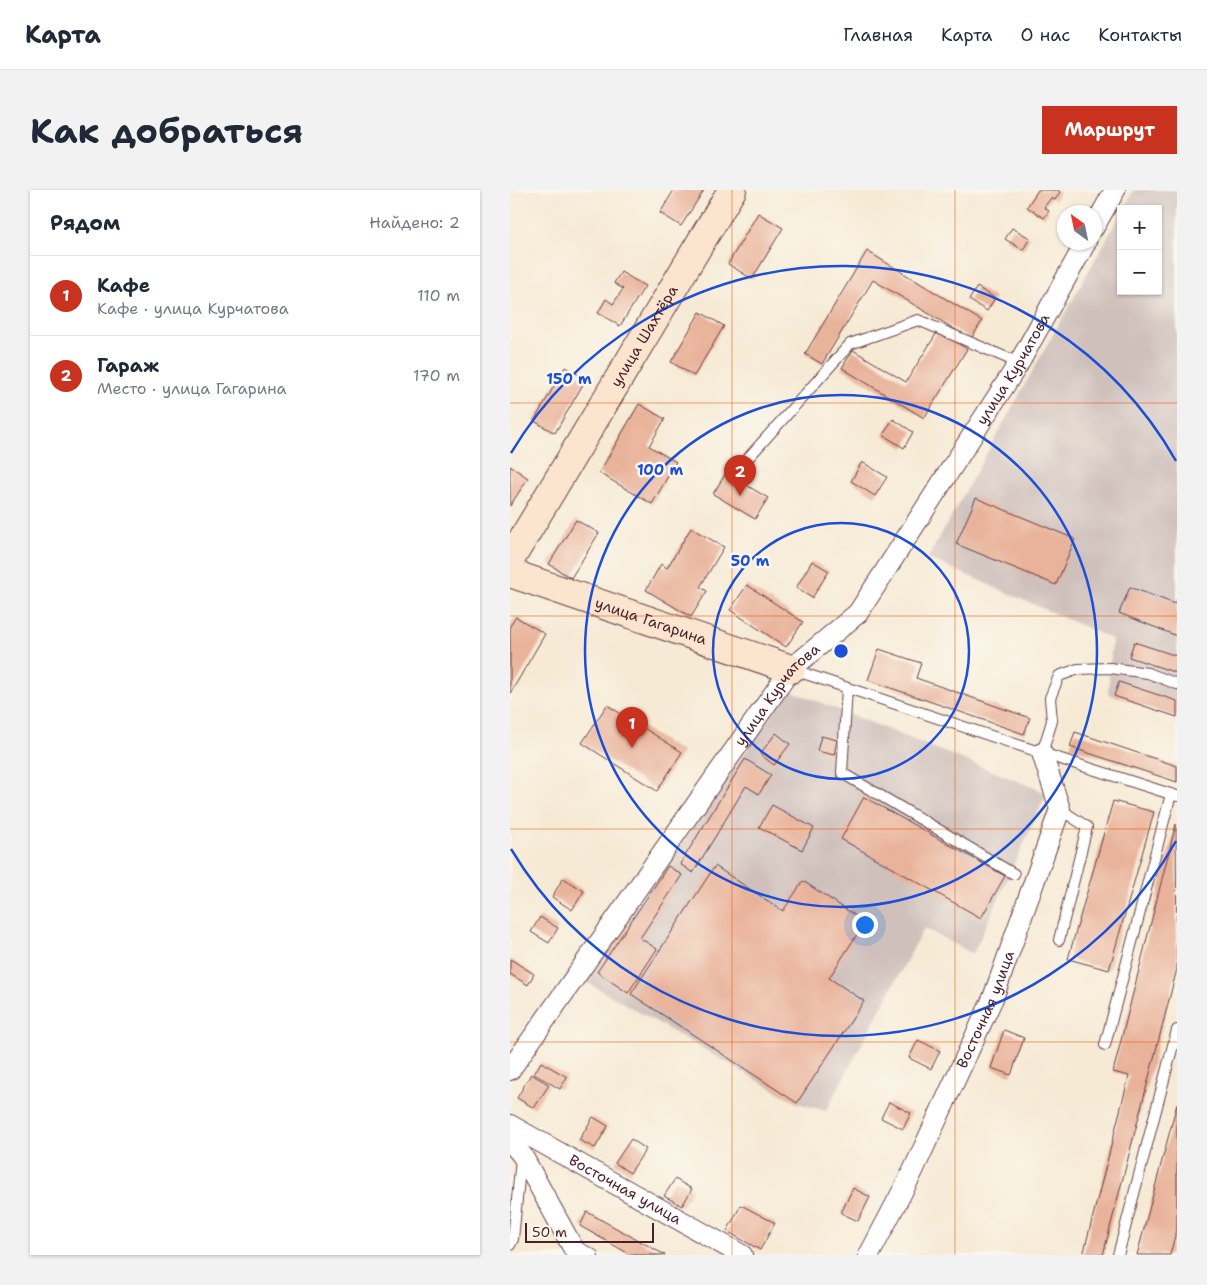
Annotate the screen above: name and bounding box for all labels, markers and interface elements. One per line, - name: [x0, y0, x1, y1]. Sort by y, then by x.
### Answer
- text: Карта: [25, 19, 101, 51]
- text: Главная: [843, 23, 913, 47]
- text: Карта: [941, 23, 993, 47]
- text: О нас: [1021, 23, 1070, 47]
- text: Контакты: [1098, 23, 1182, 47]
- button: Маршрут: [1042, 106, 1177, 154]
- text: Как добраться: [30, 107, 303, 154]
- north arrow: [1057, 205, 1102, 250]
- map controls: [1117, 205, 1162, 295]
- button: +: [1117, 205, 1162, 250]
- text: Рядом: [50, 209, 120, 237]
- text: Найдено: 2: [369, 212, 460, 233]
- button: −: [1117, 250, 1162, 295]
- text: Кафе: [97, 273, 150, 298]
- street label: улица Шахтёра: [606, 281, 683, 391]
- text: 1: [62, 285, 70, 306]
- text: 110 m: [417, 285, 460, 306]
- text: Кафе · улица Курчатова: [97, 298, 289, 319]
- street label: улица Курчатова: [972, 309, 1055, 429]
- text: Гараж: [97, 353, 159, 378]
- text: 2: [60, 365, 72, 386]
- text: 170 m: [413, 365, 460, 386]
- text: 150 m: [546, 369, 592, 389]
- text: Место · улица Гагарина: [97, 378, 286, 399]
- pin: 2: [724, 455, 756, 496]
- text: 100 m: [637, 460, 683, 480]
- text: 50 m: [731, 551, 770, 571]
- street label: улица Гагарина: [592, 593, 710, 650]
- street label: улица Курчатова: [730, 639, 825, 750]
- centre of rings: [832, 642, 850, 660]
- pin: 1: [616, 707, 648, 748]
- your location: [852, 912, 878, 938]
- street label: Восточная улица: [952, 947, 1019, 1072]
- street label: Восточная улица: [565, 1150, 686, 1229]
- scale bar: [525, 1220, 654, 1243]
- text: 50 m: [532, 1223, 567, 1241]

